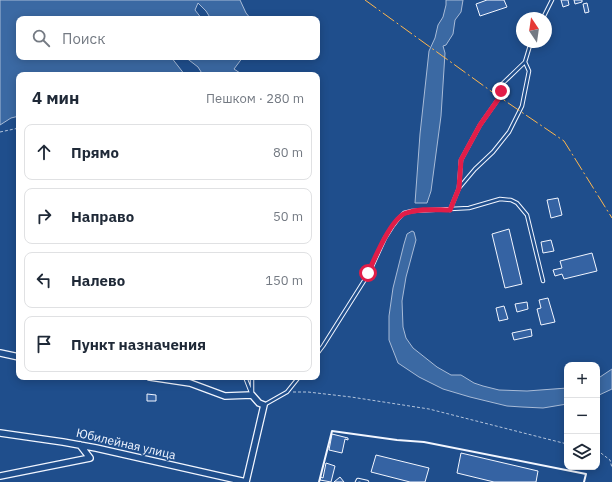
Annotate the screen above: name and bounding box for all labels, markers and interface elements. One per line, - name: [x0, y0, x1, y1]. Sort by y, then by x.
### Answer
- north arrow: [516, 12, 552, 48]
- search box: [16, 16, 320, 60]
- icon: search: [30, 27, 52, 49]
- text: Поиск: [62, 29, 105, 48]
- route end: [492, 82, 510, 100]
- text: 4 мин: [32, 87, 79, 109]
- text: Пешком · 280 m: [206, 90, 304, 107]
- icon: ahead: [33, 141, 55, 163]
- text: Прямо: [71, 143, 119, 162]
- text: 80 m: [273, 144, 303, 161]
- icon: right: [33, 205, 55, 227]
- text: Направо: [71, 207, 134, 226]
- text: 50 m: [273, 208, 303, 225]
- route start: [359, 264, 377, 282]
- icon: left: [33, 269, 55, 291]
- text: Налево: [71, 271, 125, 290]
- text: 150 m: [265, 272, 303, 289]
- icon: arrive: [33, 333, 55, 355]
- text: Пункт назначения: [71, 335, 206, 354]
- map controls: [564, 362, 600, 470]
- button: +: [564, 362, 600, 398]
- button: −: [564, 398, 600, 434]
- street label: Юбилейная улица: [75, 425, 178, 462]
- button: layers: [564, 434, 600, 470]

